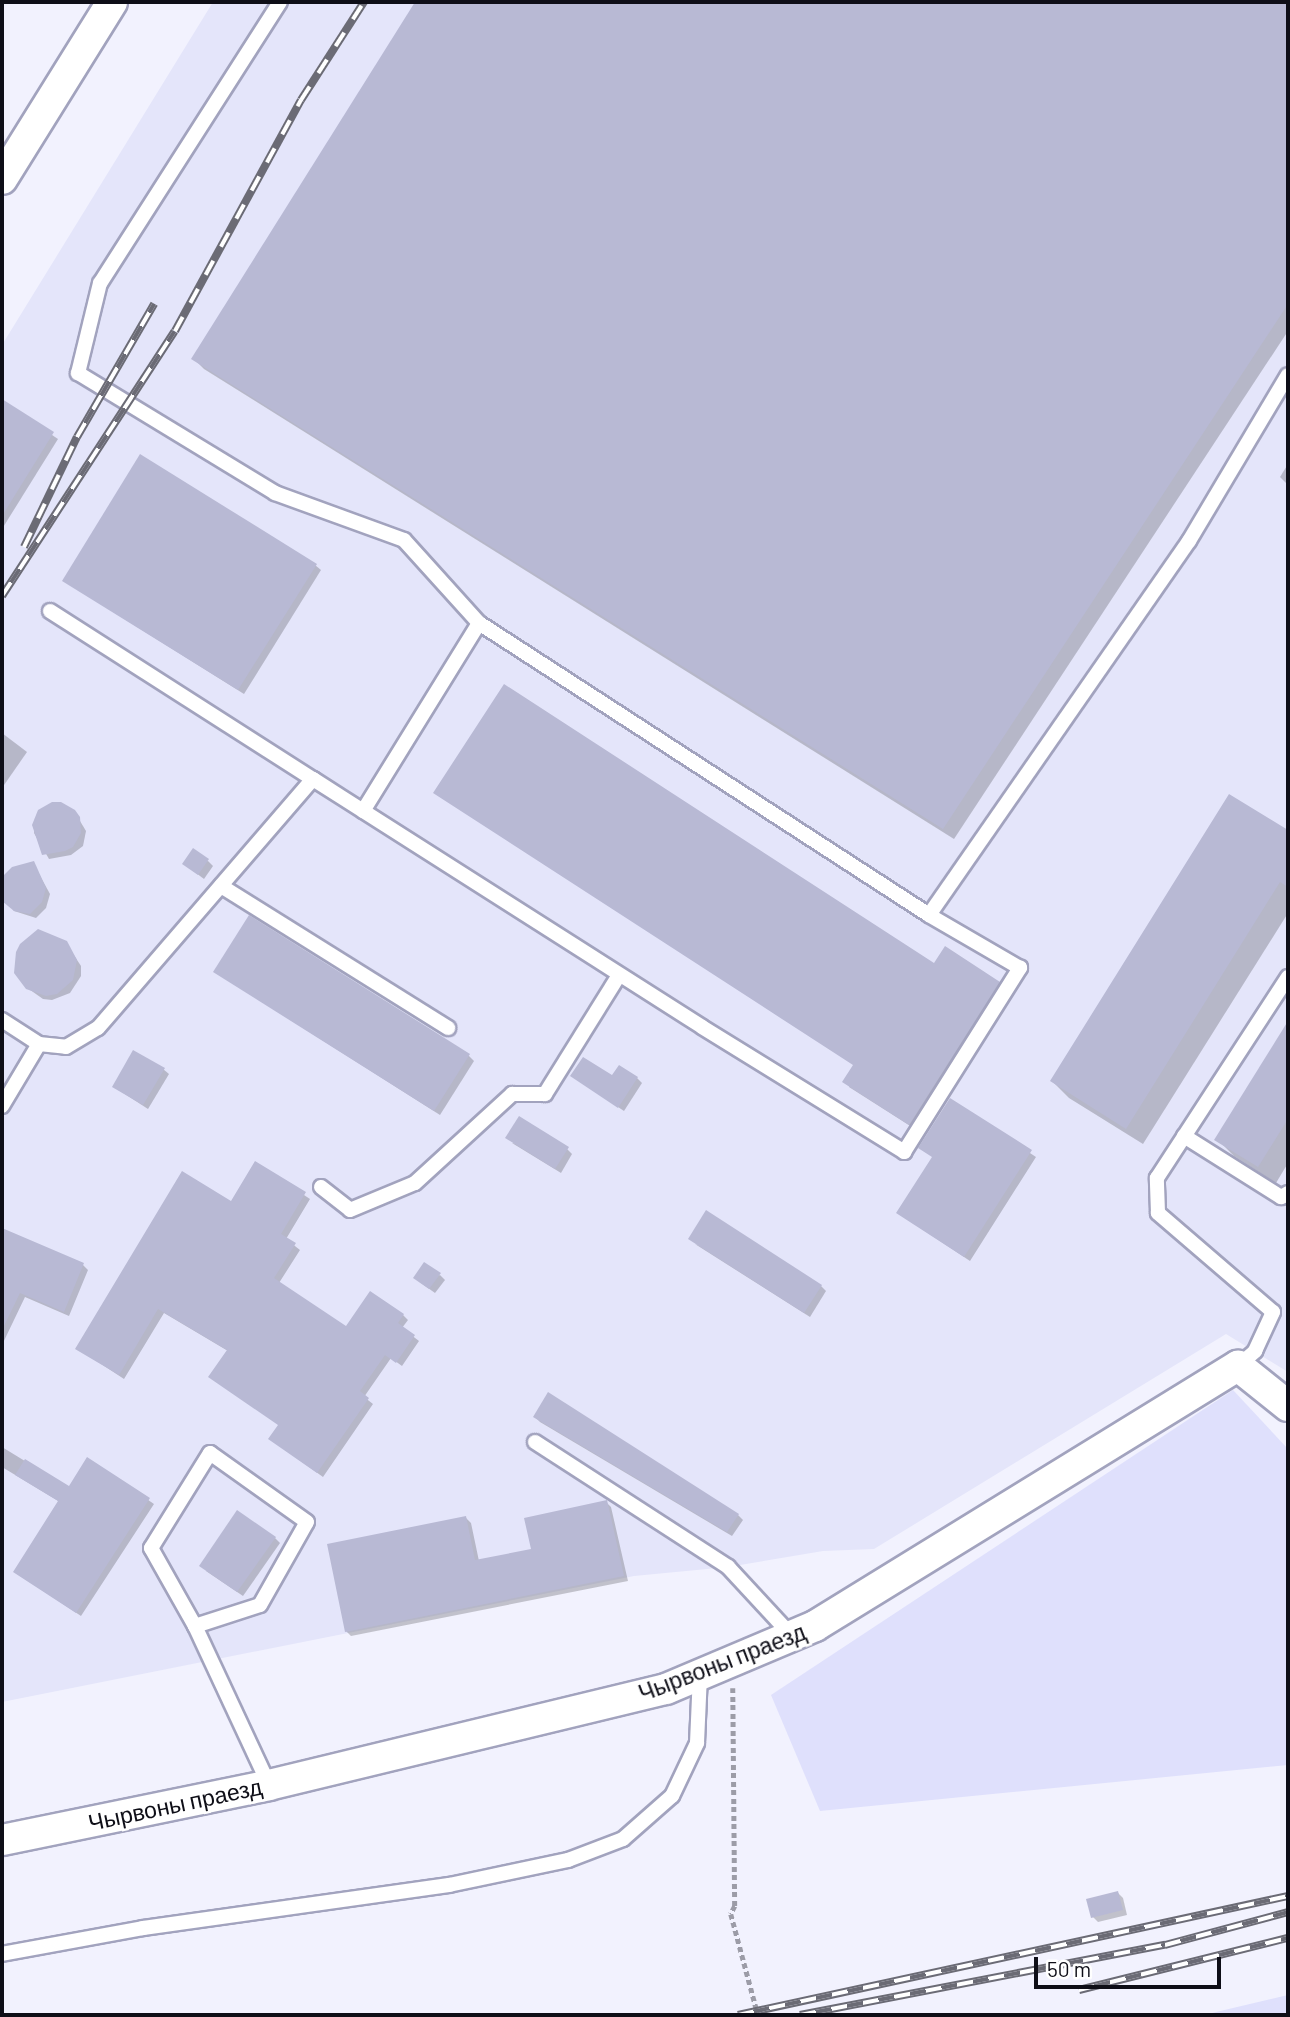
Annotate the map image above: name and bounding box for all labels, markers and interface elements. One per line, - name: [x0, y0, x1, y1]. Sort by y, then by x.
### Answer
- street label: Чырвоны праезд: [634, 1617, 810, 1707]
- street label: Чырвоны праезд: [86, 1772, 264, 1836]
- scale bar: [1038, 1944, 1225, 1988]
- text: 50 m: [1047, 1956, 1091, 1981]

